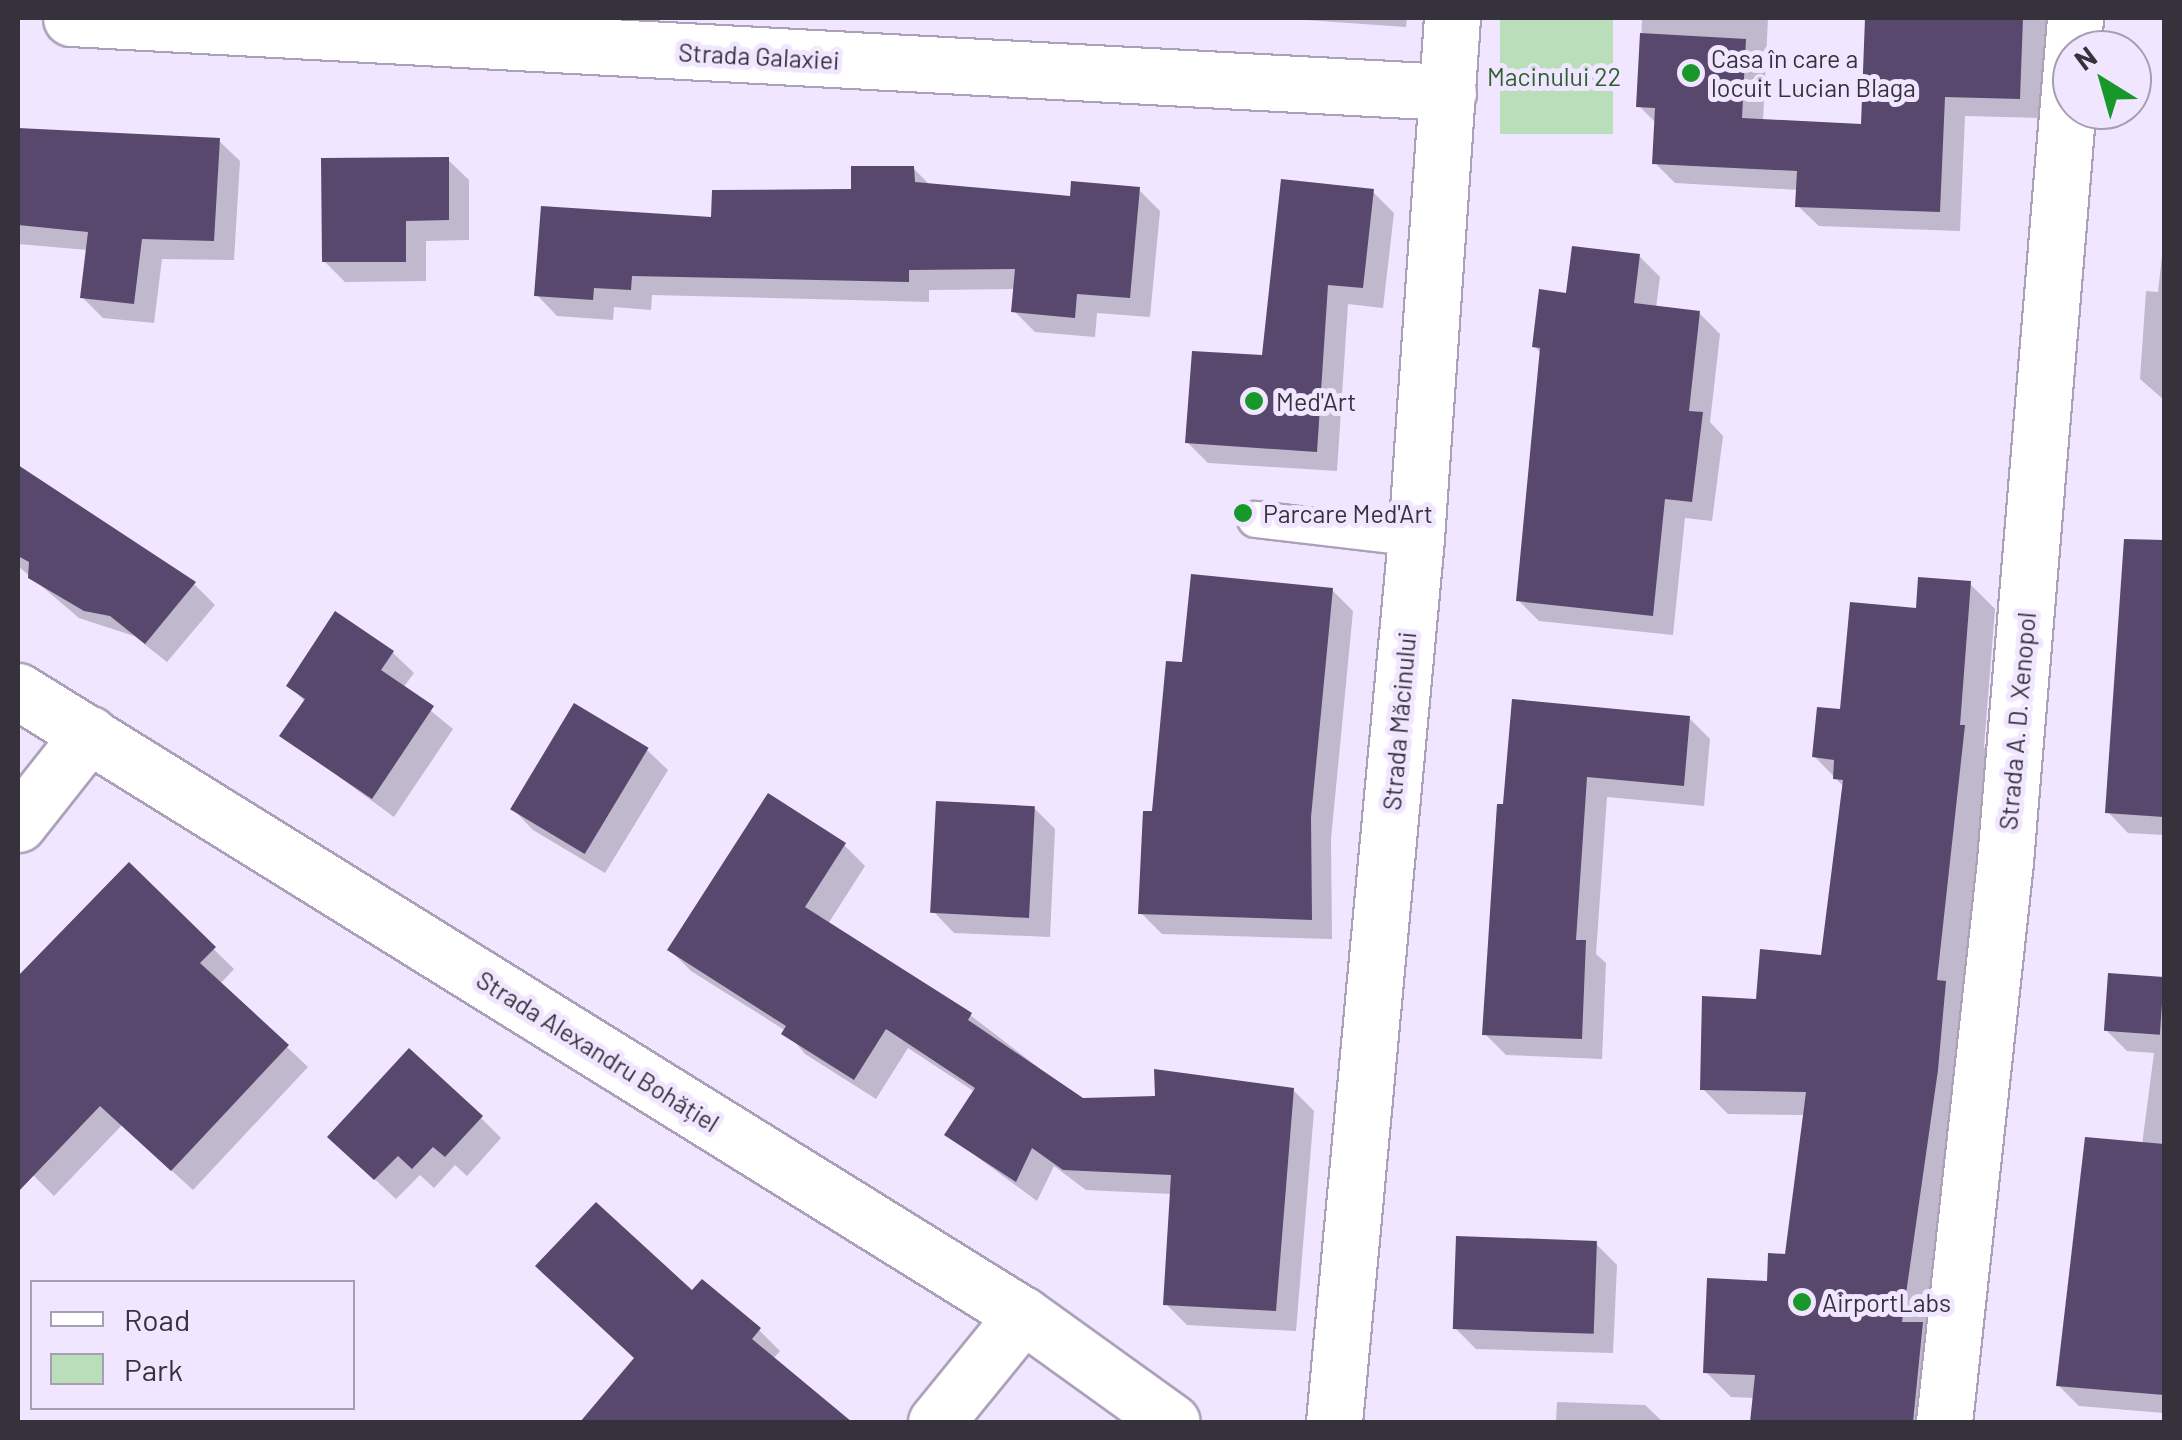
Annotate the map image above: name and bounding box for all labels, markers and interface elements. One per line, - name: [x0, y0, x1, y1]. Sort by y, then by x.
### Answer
- north arrow: [2052, 30, 2152, 130]
- street label: Strada Galaxiei: [678, 37, 840, 75]
- text: N: [2067, 38, 2103, 77]
- place label: Casa în care a locuit Lucian Blaga: [1711, 44, 1916, 103]
- park label: Macinului 22: [1487, 61, 1621, 91]
- marker: Casa în care a locuit Lucian Blaga: [1680, 62, 1702, 84]
- place label: Med'Art: [1276, 386, 1356, 416]
- marker: Med'Art: [1241, 388, 1267, 414]
- place label: Parcare Med'Art: [1263, 498, 1433, 528]
- marker: Parcare Med'Art: [1232, 502, 1254, 524]
- street label: Strada A. D. Xenopol: [1993, 611, 2041, 831]
- street label: Strada Măcinului: [1376, 630, 1422, 812]
- street label: Strada Alexandru Bohățiel: [471, 964, 725, 1138]
- legend: [30, 1280, 355, 1410]
- place label: AirportLabs: [1822, 1287, 1951, 1317]
- marker: AirportLabs: [1791, 1291, 1813, 1313]
- text: Road: [124, 1301, 190, 1337]
- text: Park: [124, 1351, 183, 1387]

